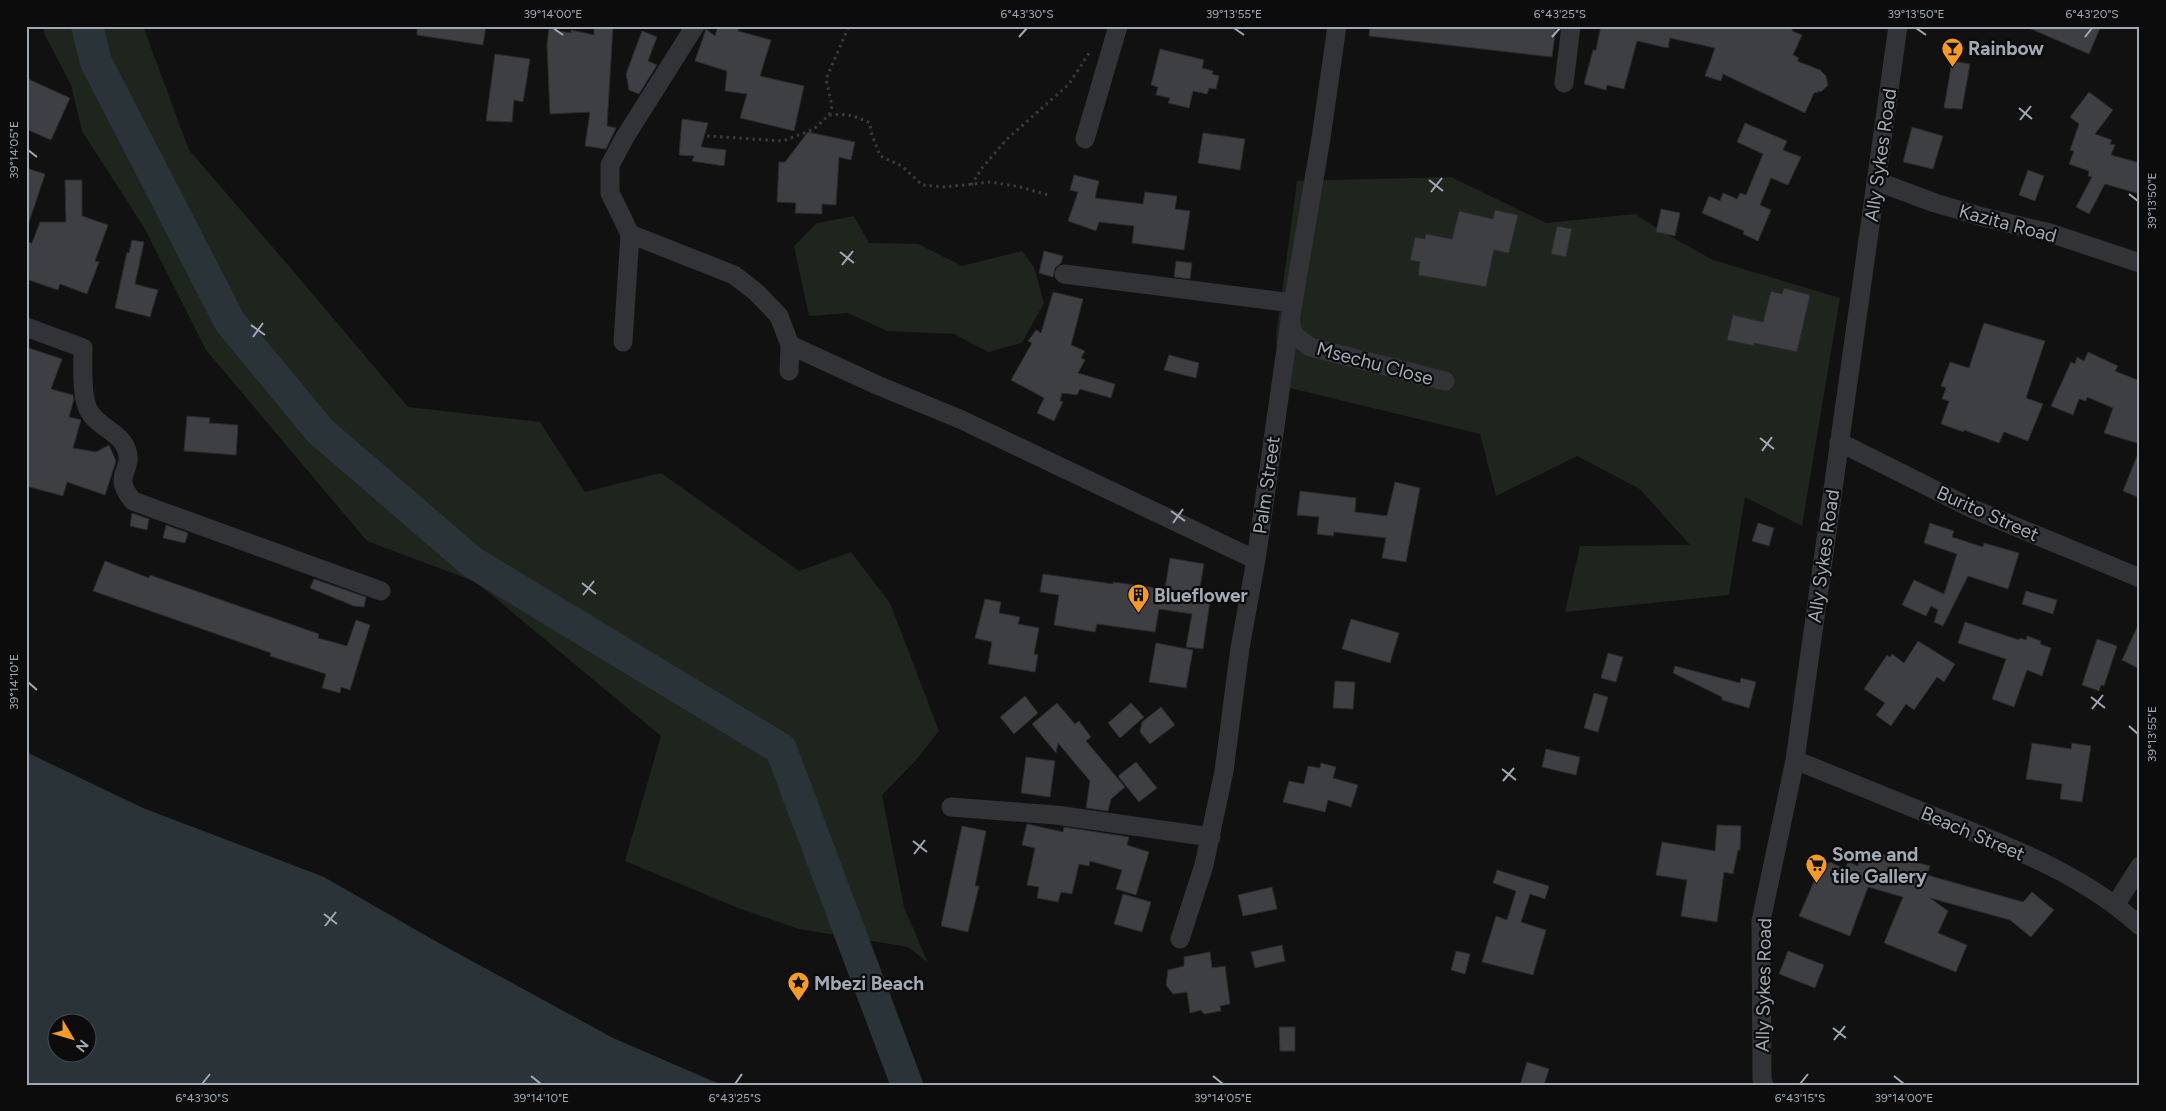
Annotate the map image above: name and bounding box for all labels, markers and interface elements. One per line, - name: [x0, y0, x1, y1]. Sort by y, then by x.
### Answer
- text: 39°14'00"E: [524, 7, 582, 21]
- text: 6°43'30"S: [1000, 7, 1054, 21]
- text: 39°13'55"E: [1206, 7, 1262, 21]
- text: 6°43'25"S: [1534, 7, 1586, 21]
- text: 39°13'50"E: [1887, 7, 1945, 21]
- text: 6°43'20"S: [2065, 7, 2119, 21]
- bar icon: Rainbow: [1940, 36, 1964, 67]
- place label: Rainbow: [1968, 37, 2044, 60]
- street label: Ally Sykes Road: [1860, 87, 1901, 223]
- text: 39°14'05"E: [7, 121, 21, 179]
- text: 39°13'50"E: [2145, 172, 2159, 230]
- street label: Kazita Road: [1957, 199, 2059, 248]
- street label: Msechu Close: [1314, 337, 1436, 390]
- street label: Palm Street: [1248, 435, 1285, 536]
- street label: Burito Street: [1933, 481, 2042, 546]
- street label: Ally Sykes Road: [1803, 488, 1844, 624]
- building icon: Blueflower: [1126, 583, 1150, 614]
- place label: Blueflower: [1154, 584, 1248, 607]
- text: 39°14'10"E: [7, 654, 21, 710]
- text: 39°13'55"E: [2145, 706, 2159, 762]
- street label: Beach Street: [1917, 801, 2028, 866]
- place label: Some and tile Gallery: [1832, 843, 1927, 888]
- supermarket icon: Some and tile Gallery: [1804, 853, 1828, 884]
- street label: Ally Sykes Road: [1751, 918, 1776, 1052]
- place icon: Mbezi Beach: [786, 971, 810, 1002]
- place label: Mbezi Beach: [814, 972, 924, 995]
- north arrow: [48, 1014, 98, 1064]
- text: N: [72, 1036, 92, 1055]
- text: 6°43'30"S: [175, 1091, 229, 1105]
- text: 39°14'10"E: [513, 1091, 569, 1105]
- text: 6°43'25"S: [709, 1091, 761, 1105]
- text: 39°14'05"E: [1194, 1091, 1252, 1105]
- text: 6°43'15"S: [1775, 1091, 1825, 1105]
- text: 39°14'00"E: [1875, 1091, 1933, 1105]

